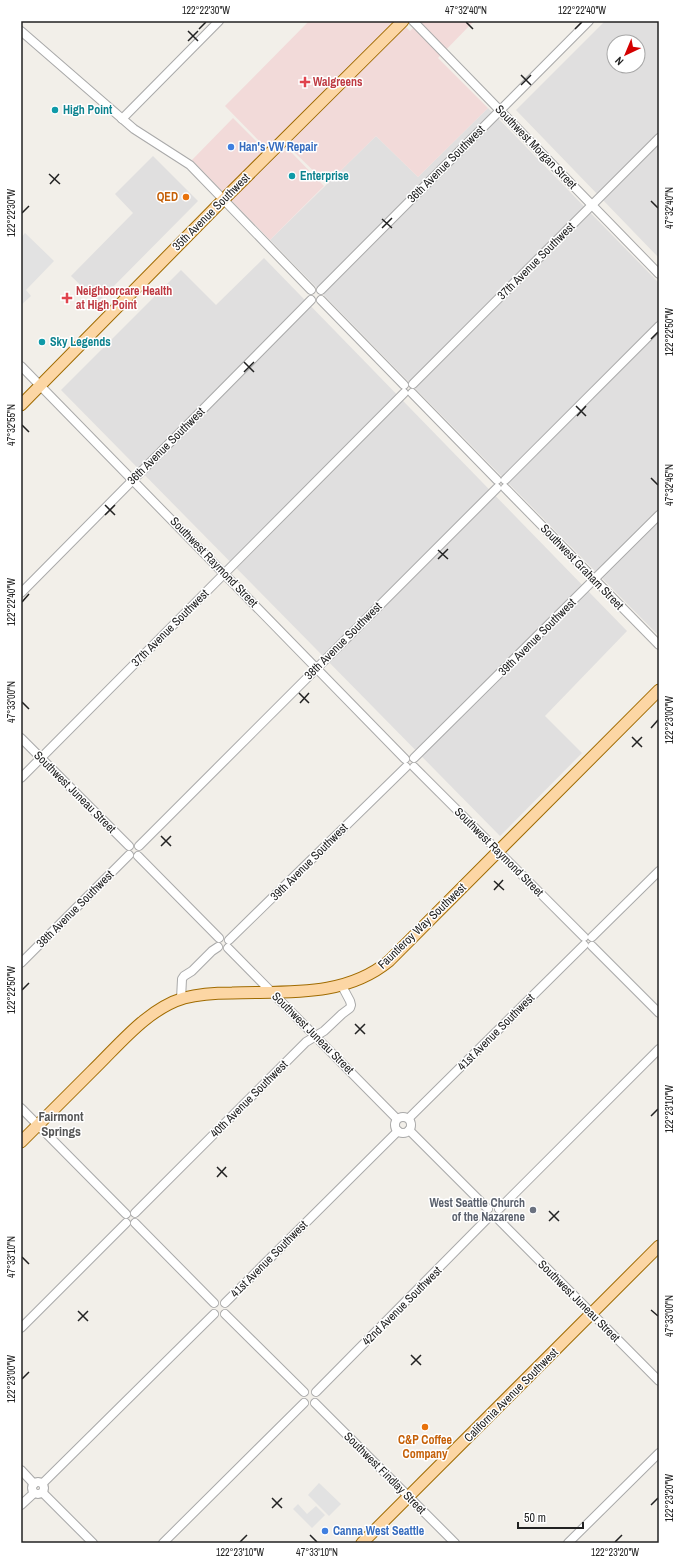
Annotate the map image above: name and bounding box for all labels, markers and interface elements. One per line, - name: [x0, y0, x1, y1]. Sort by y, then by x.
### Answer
- text: 122°22'30"W: [182, 4, 230, 17]
- text: 47°32'40"N: [445, 4, 487, 17]
- text: 122°22'40"W: [558, 4, 606, 17]
- north arrow: [606, 34, 646, 74]
- text: N: [612, 54, 626, 68]
- place label: Walgreens: [313, 74, 363, 90]
- marker: Walgreens: [300, 77, 310, 87]
- place label: High Point: [63, 102, 113, 118]
- street label: Southwest Morgan Street: [492, 102, 581, 193]
- marker: High Point: [50, 105, 60, 115]
- street label: 36th Avenue Southwest: [404, 122, 488, 206]
- place label: Han's VW Repair: [239, 139, 318, 155]
- marker: Han's VW Repair: [226, 142, 236, 152]
- place label: Enterprise: [300, 168, 349, 184]
- street label: 35th Avenue Southwest: [169, 170, 253, 254]
- marker: Enterprise: [287, 171, 297, 181]
- text: 47°32'40"N: [663, 187, 676, 229]
- text: 122°22'30"W: [5, 189, 18, 237]
- place label: QED: [157, 189, 178, 205]
- marker: QED: [181, 192, 191, 202]
- street label: 37th Avenue Southwest: [494, 219, 578, 303]
- place label: Neighborcare Health at High Point: [76, 283, 172, 313]
- marker: Neighborcare Health at High Point: [61, 292, 73, 304]
- text: 122°22'50"W: [663, 308, 676, 356]
- place label: Sky Legends: [50, 334, 111, 350]
- marker: Sky Legends: [37, 337, 47, 347]
- text: 47°32'55"N: [5, 404, 18, 446]
- street label: 36th Avenue Southwest: [124, 404, 208, 488]
- text: 47°32'45"N: [663, 464, 676, 506]
- street label: Southwest Raymond Street: [167, 513, 262, 611]
- street label: Southwest Graham Street: [537, 521, 627, 613]
- text: 122°22'40"W: [5, 578, 18, 626]
- street label: 37th Avenue Southwest: [128, 586, 212, 670]
- street label: 39th Avenue Southwest: [495, 595, 579, 679]
- street label: 38th Avenue Southwest: [301, 599, 385, 683]
- text: 47°33'00"N: [5, 681, 18, 723]
- text: 122°23'00"W: [663, 696, 676, 744]
- street label: Southwest Juneau Street: [30, 747, 120, 837]
- street label: Southwest Raymond Street: [451, 804, 547, 900]
- street label: 39th Avenue Southwest: [267, 820, 351, 904]
- street label: 38th Avenue Southwest: [33, 867, 117, 951]
- street label: Fauntleroy Way Southwest: [374, 880, 470, 972]
- text: 122°22'50"W: [5, 966, 18, 1014]
- street label: Southwest Juneau Street: [268, 988, 358, 1078]
- street label: 41st Avenue Southwest: [454, 990, 538, 1074]
- street label: 40th Avenue Southwest: [207, 1057, 291, 1141]
- text: 122°23'10"W: [663, 1085, 676, 1133]
- district label: Fairmont Springs: [38, 1108, 84, 1140]
- place label: West Seattle Church of the Nazarene: [429, 1195, 526, 1225]
- marker: West Seattle Church of the Nazarene: [528, 1205, 538, 1215]
- street label: 41st Avenue Southwest: [227, 1217, 311, 1301]
- text: 47°33'10"N: [5, 1236, 18, 1278]
- street label: Southwest Juneau Street: [534, 1256, 624, 1346]
- street label: 42nd Avenue Southwest: [359, 1263, 445, 1349]
- text: 47°33'00"N: [663, 1295, 676, 1337]
- street label: California Avenue Southwest: [461, 1344, 562, 1445]
- text: 122°23'00"W: [5, 1355, 18, 1403]
- marker: C&P Coffee Company: [420, 1422, 430, 1432]
- street label: Southwest Findlay Street: [340, 1428, 430, 1518]
- place label: C&P Coffee Company: [398, 1432, 453, 1462]
- text: 122°23'20"W: [663, 1474, 676, 1522]
- scale bar: [518, 1504, 583, 1530]
- text: 50 m: [524, 1510, 546, 1526]
- place label: Canna West Seattle: [333, 1523, 425, 1539]
- marker: Canna West Seattle: [320, 1526, 330, 1536]
- text: 122°23'10"W: [216, 1546, 264, 1559]
- text: 47°33'10"N: [296, 1546, 338, 1559]
- text: 122°23'20"W: [591, 1546, 639, 1559]

